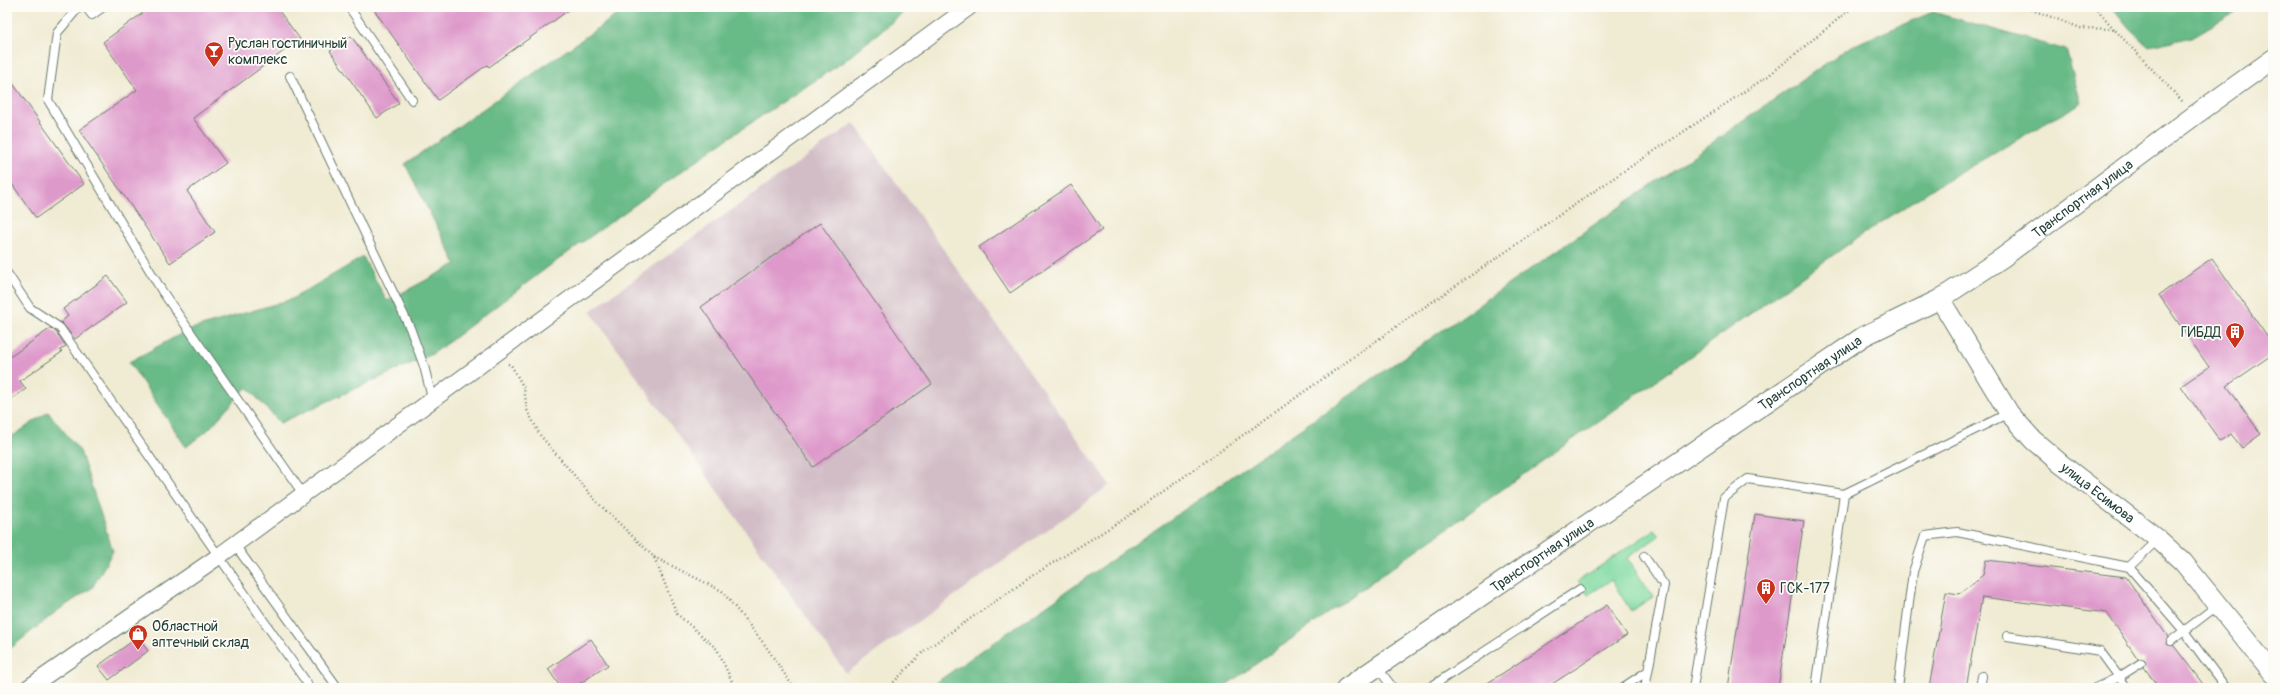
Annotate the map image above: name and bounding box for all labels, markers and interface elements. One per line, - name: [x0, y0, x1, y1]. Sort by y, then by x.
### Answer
- place label: Руслан гостиничный комплекс: [228, 35, 347, 68]
- bar icon: Руслан гостиничный комплекс: [203, 40, 225, 68]
- street label: Транспортная улица: [2028, 156, 2136, 242]
- building icon: ГИБДД: [2224, 321, 2246, 349]
- place label: ГИБДД: [2181, 324, 2222, 341]
- street label: Транспортная улица: [1755, 332, 1865, 414]
- street label: улица Есимова: [2057, 458, 2138, 526]
- street label: Транспортная улица: [1487, 514, 1597, 596]
- building icon: ГСК-177: [1755, 577, 1777, 605]
- place label: ГСК-177: [1780, 580, 1830, 597]
- place label: Областной аптечный склад: [152, 618, 250, 651]
- shop icon: Областной аптечный склад: [127, 623, 149, 651]

